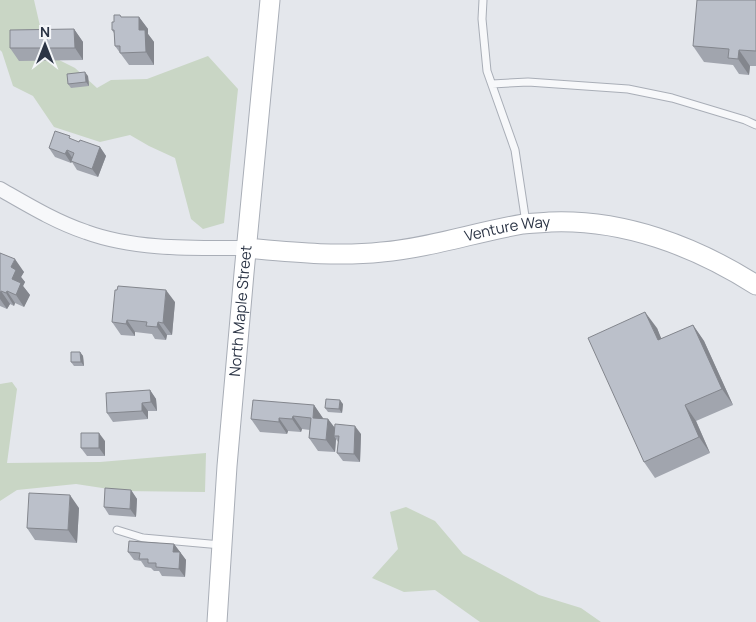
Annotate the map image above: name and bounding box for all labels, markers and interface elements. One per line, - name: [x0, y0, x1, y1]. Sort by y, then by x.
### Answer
- north arrow: [20, 20, 70, 70]
- text: N: [40, 22, 50, 41]
- street label: Venture Way: [462, 211, 551, 246]
- street label: North Maple Street: [224, 244, 257, 377]

